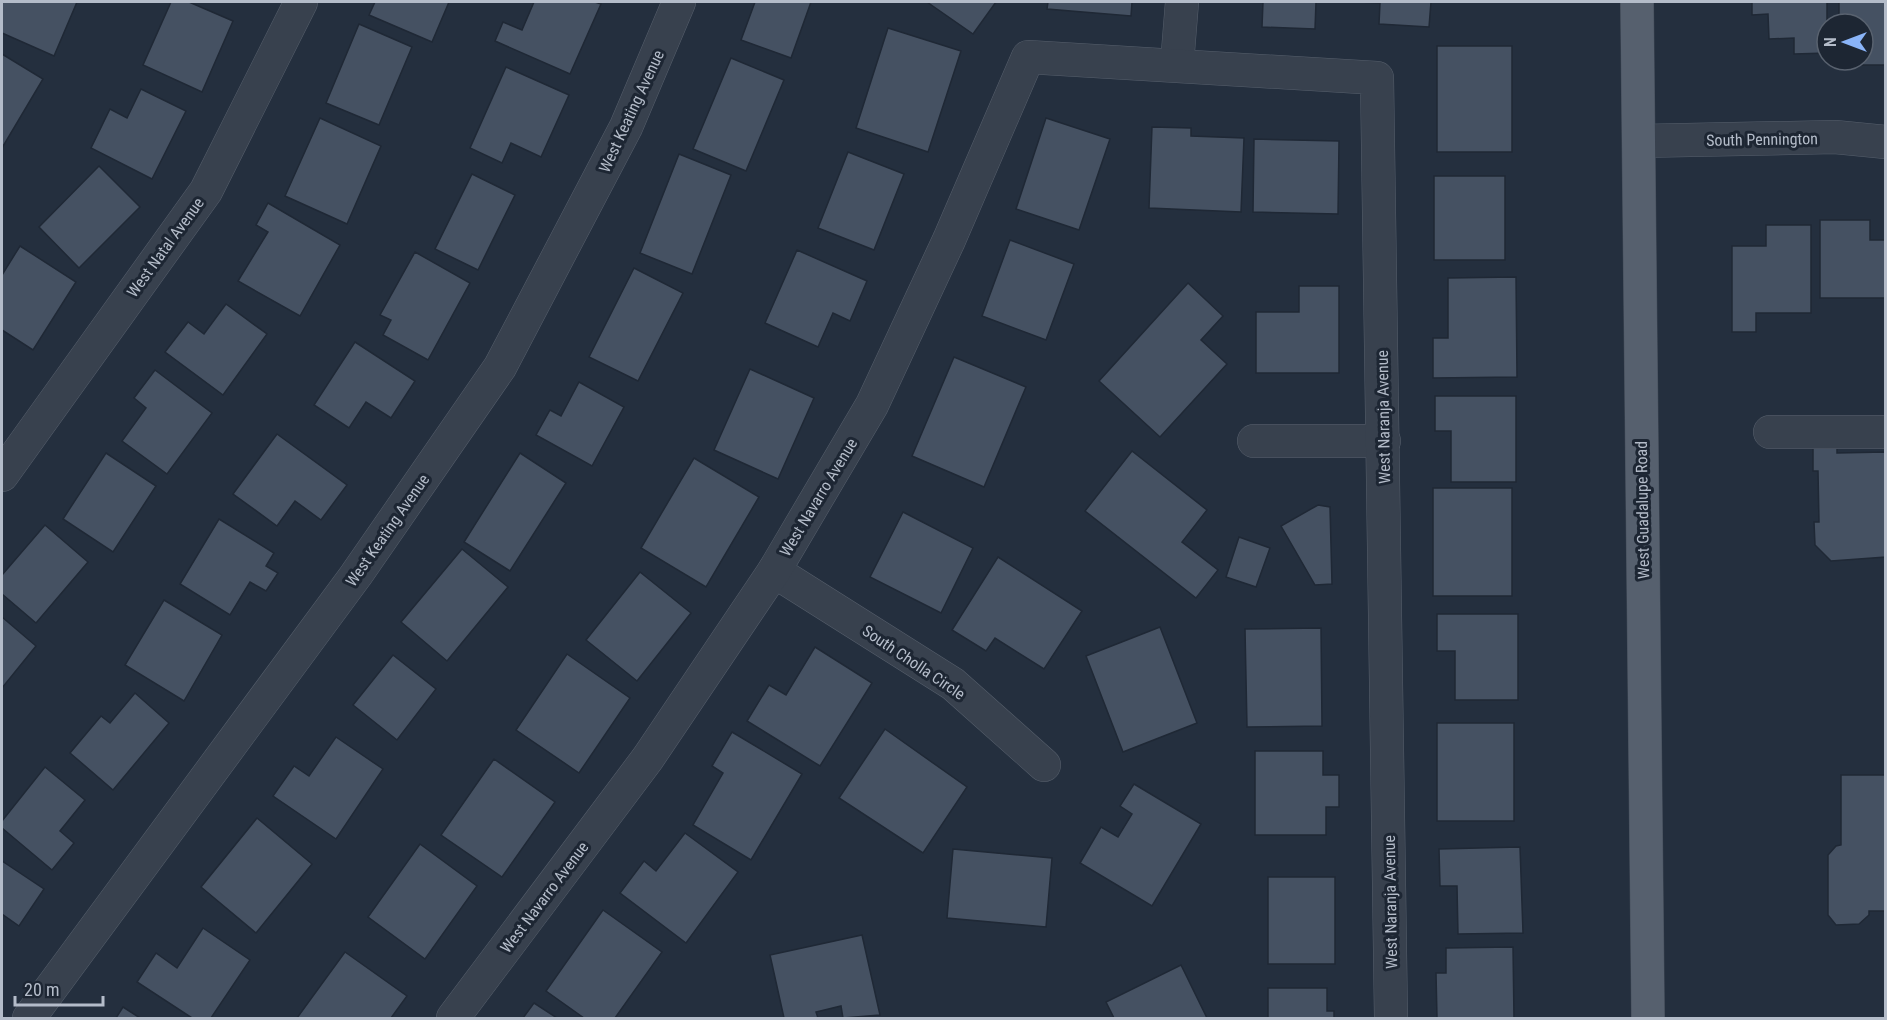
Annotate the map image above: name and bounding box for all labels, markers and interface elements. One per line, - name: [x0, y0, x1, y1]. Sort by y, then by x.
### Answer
- north arrow: [1815, 12, 1875, 72]
- text: N: [1821, 37, 1840, 47]
- street label: West Keating Avenue: [595, 47, 668, 175]
- street label: South Pennington: [1706, 129, 1818, 150]
- street label: West Natal Avenue: [123, 194, 208, 301]
- street label: West Naranja Avenue: [1373, 350, 1394, 484]
- street label: West Navarro Avenue: [776, 435, 861, 560]
- street label: West Guadalupe Road: [1632, 441, 1653, 579]
- street label: West Keating Avenue: [342, 471, 433, 590]
- street label: South Cholla Circle: [859, 621, 969, 704]
- street label: West Naranja Avenue: [1380, 835, 1401, 969]
- street label: West Navarro Avenue: [496, 838, 592, 957]
- scale bar: [15, 969, 104, 1007]
- text: 20 m: [24, 979, 59, 1000]

